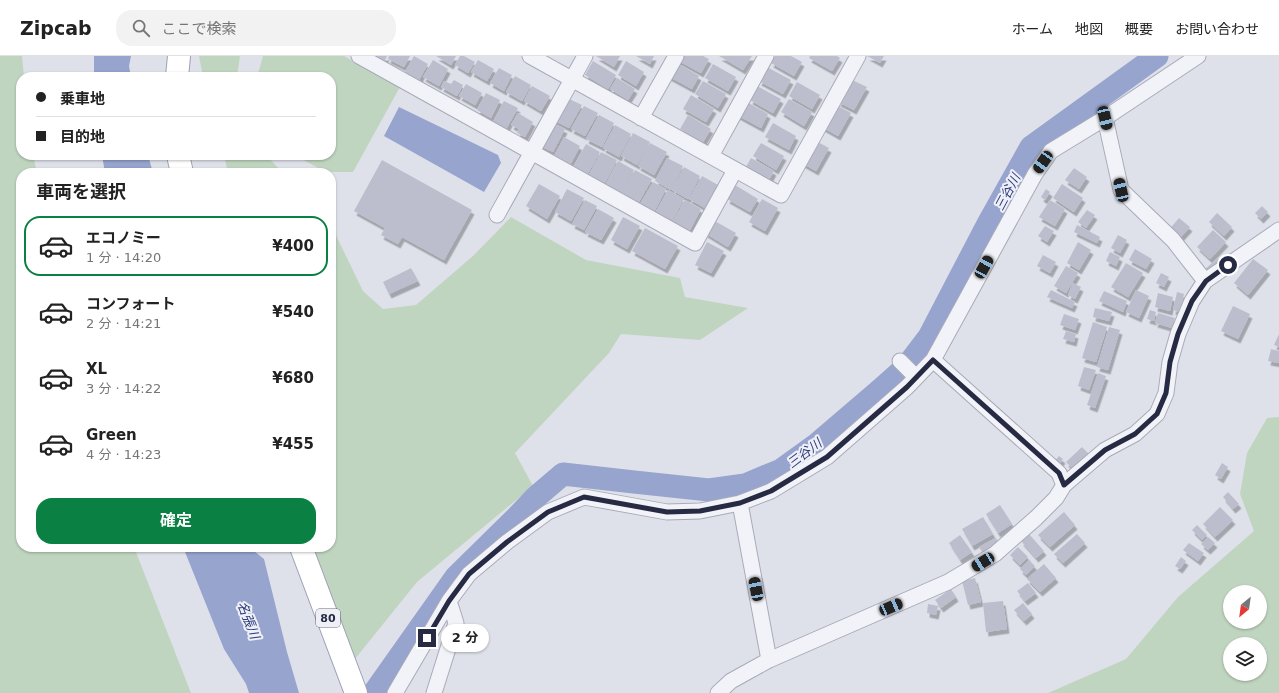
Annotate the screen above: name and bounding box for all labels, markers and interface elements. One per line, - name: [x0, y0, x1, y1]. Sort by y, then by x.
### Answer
- search box: [116, 10, 396, 46]
- text: Zipcab: [20, 17, 92, 39]
- icon: search: [130, 17, 152, 39]
- text: ここで検索: [162, 20, 237, 38]
- text: ホーム: [1011, 21, 1053, 37]
- text: 地図: [1075, 21, 1103, 37]
- text: 概要: [1125, 21, 1153, 37]
- text: お問い合わせ: [1175, 21, 1259, 37]
- text: 乗車地: [60, 90, 105, 108]
- car: [1096, 105, 1114, 131]
- text: 目的地: [60, 128, 105, 146]
- car: [1031, 149, 1055, 175]
- water label: 三谷川: [992, 170, 1024, 213]
- car: [1112, 177, 1130, 203]
- text: 車両を選択: [36, 181, 126, 202]
- icon: car: [38, 228, 74, 264]
- text: エコノミー: [86, 229, 161, 247]
- text: ¥400: [272, 237, 314, 255]
- text: 1 分 · 14:20: [86, 250, 161, 265]
- car: [973, 254, 995, 280]
- route start: [1219, 256, 1237, 274]
- icon: car: [38, 294, 74, 330]
- text: コンフォート: [86, 295, 176, 313]
- text: ¥540: [272, 303, 314, 321]
- text: 2 分 · 14:21: [86, 316, 161, 331]
- icon: car: [38, 360, 74, 396]
- text: XL: [86, 360, 107, 378]
- text: ¥680: [272, 369, 314, 387]
- text: 3 分 · 14:22: [86, 381, 161, 396]
- icon: car: [38, 426, 74, 462]
- text: Green: [86, 426, 137, 444]
- water label: 三谷川: [784, 434, 826, 471]
- text: ¥455: [272, 435, 314, 453]
- text: 4 分 · 14:23: [86, 447, 161, 462]
- button: 確定: [36, 498, 316, 544]
- car: [970, 551, 996, 573]
- car: [748, 576, 764, 602]
- north arrow: [1223, 585, 1267, 629]
- map controls: [1223, 585, 1267, 681]
- car: [878, 597, 904, 617]
- water label: 名張川: [235, 599, 263, 643]
- road number: 80: [316, 609, 340, 627]
- callout: 2 分: [441, 624, 489, 652]
- route end: [418, 629, 436, 647]
- text: 2 分: [452, 630, 478, 645]
- button: layers: [1223, 637, 1267, 681]

